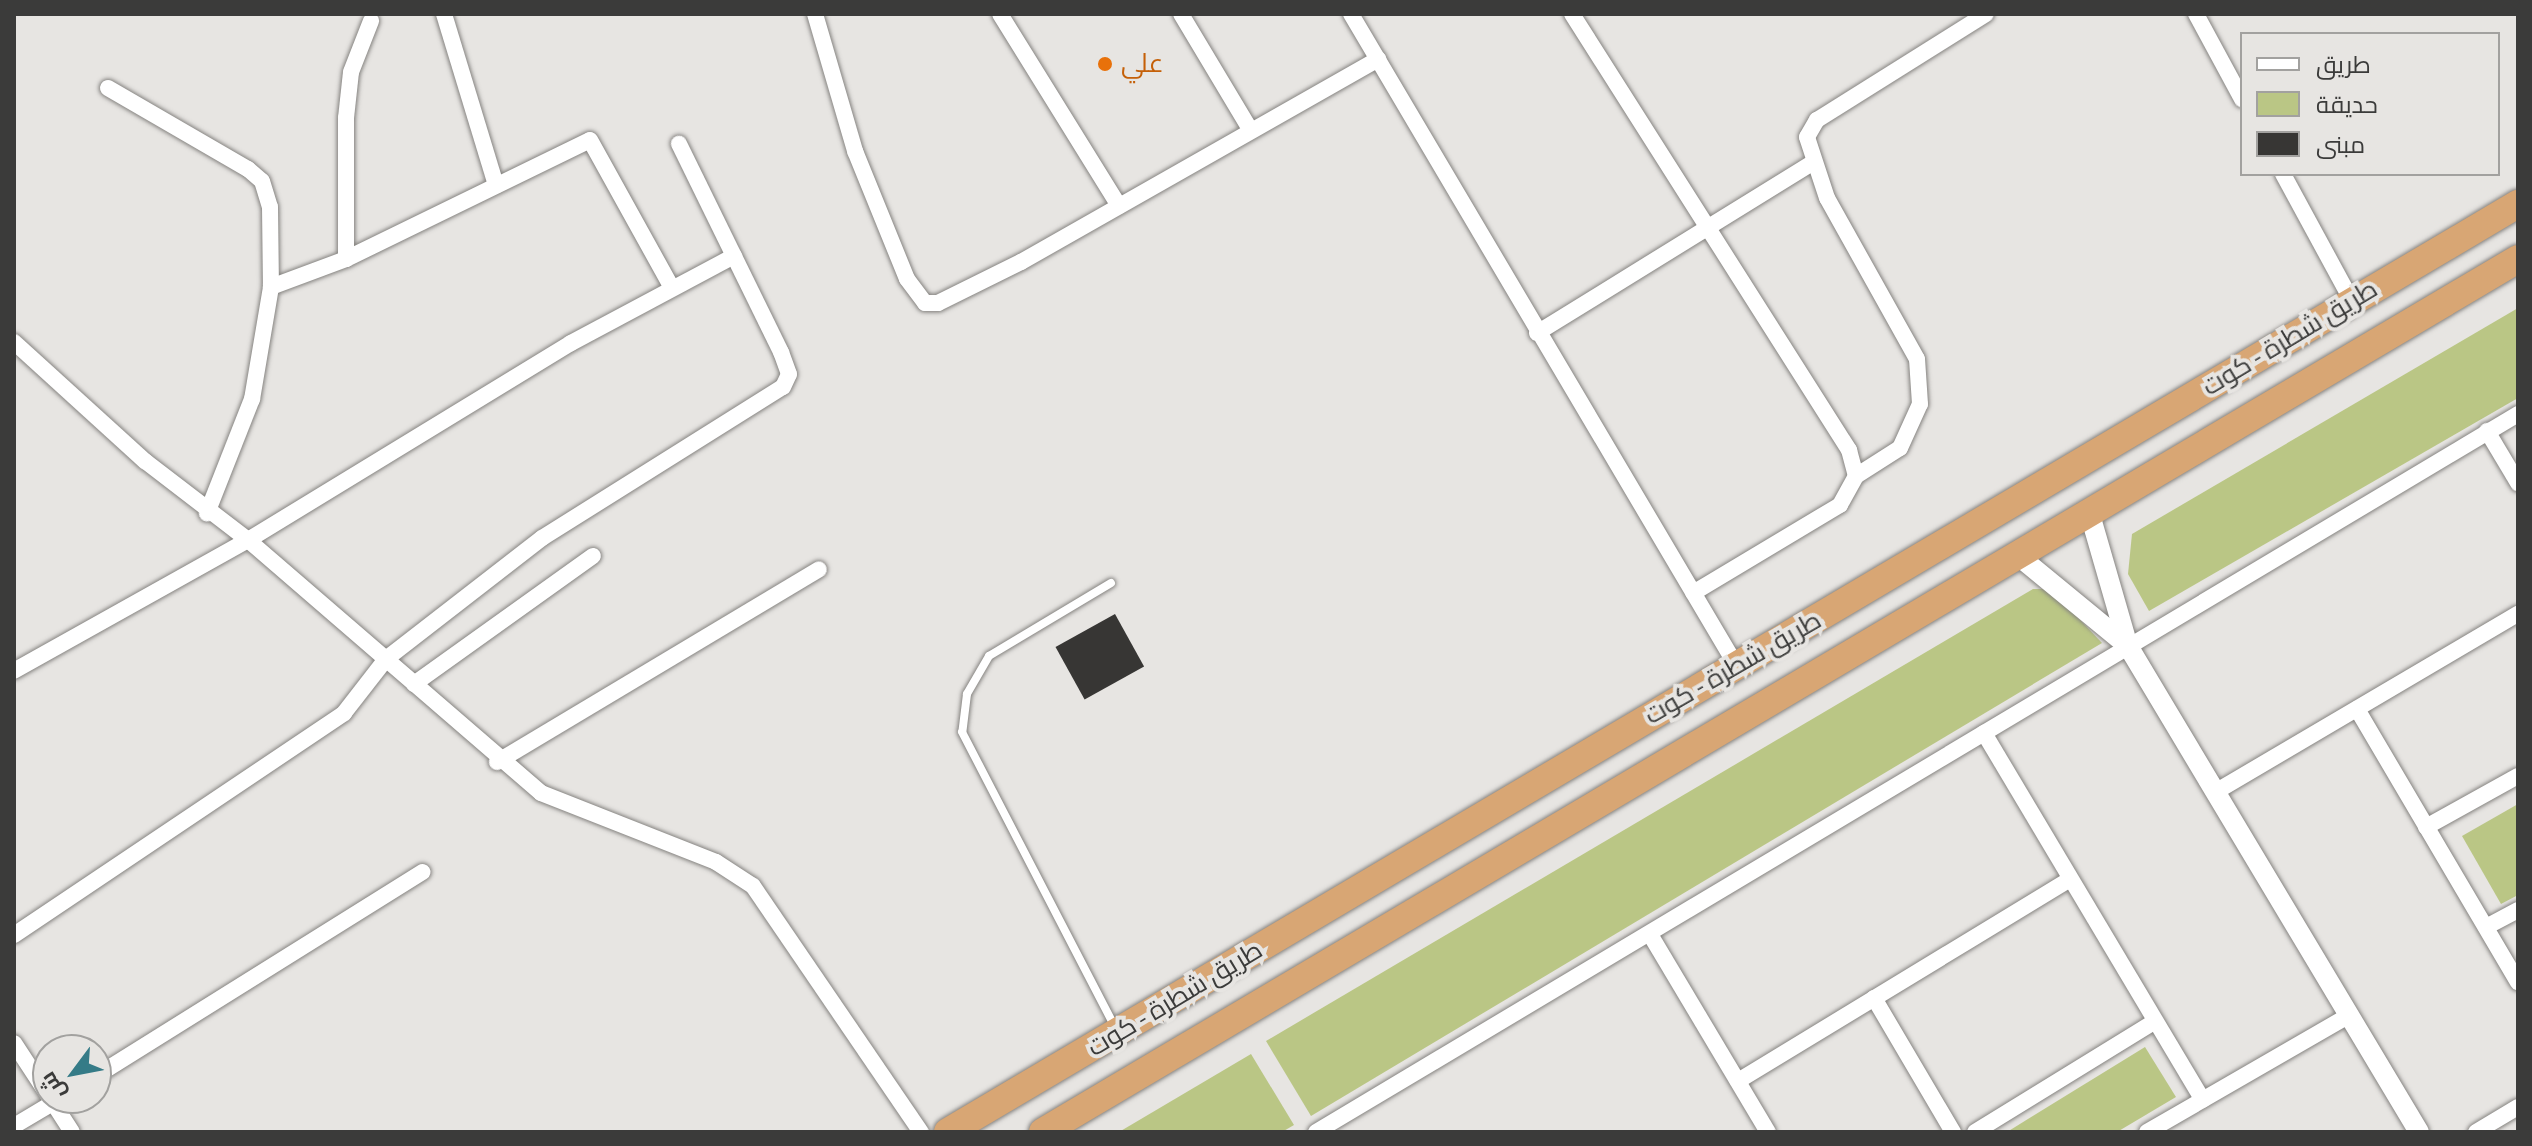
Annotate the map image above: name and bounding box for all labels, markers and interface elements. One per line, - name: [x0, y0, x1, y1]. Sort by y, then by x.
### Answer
- legend: [2240, 32, 2500, 176]
- place label: علي: [1121, 48, 1164, 80]
- text: طريق: [2316, 48, 2371, 83]
- marker: علي: [1096, 55, 1114, 73]
- text: حديقة: [2316, 88, 2378, 123]
- text: مبنى: [2316, 128, 2365, 163]
- street label: طريق شطرة - كوت: [2197, 273, 2383, 403]
- street label: طريق شطرة - كوت: [1639, 605, 1827, 731]
- street label: طريق شطرة - كوت: [1082, 934, 1268, 1064]
- north arrow: [32, 1034, 112, 1114]
- text: ش: [32, 1065, 74, 1106]

